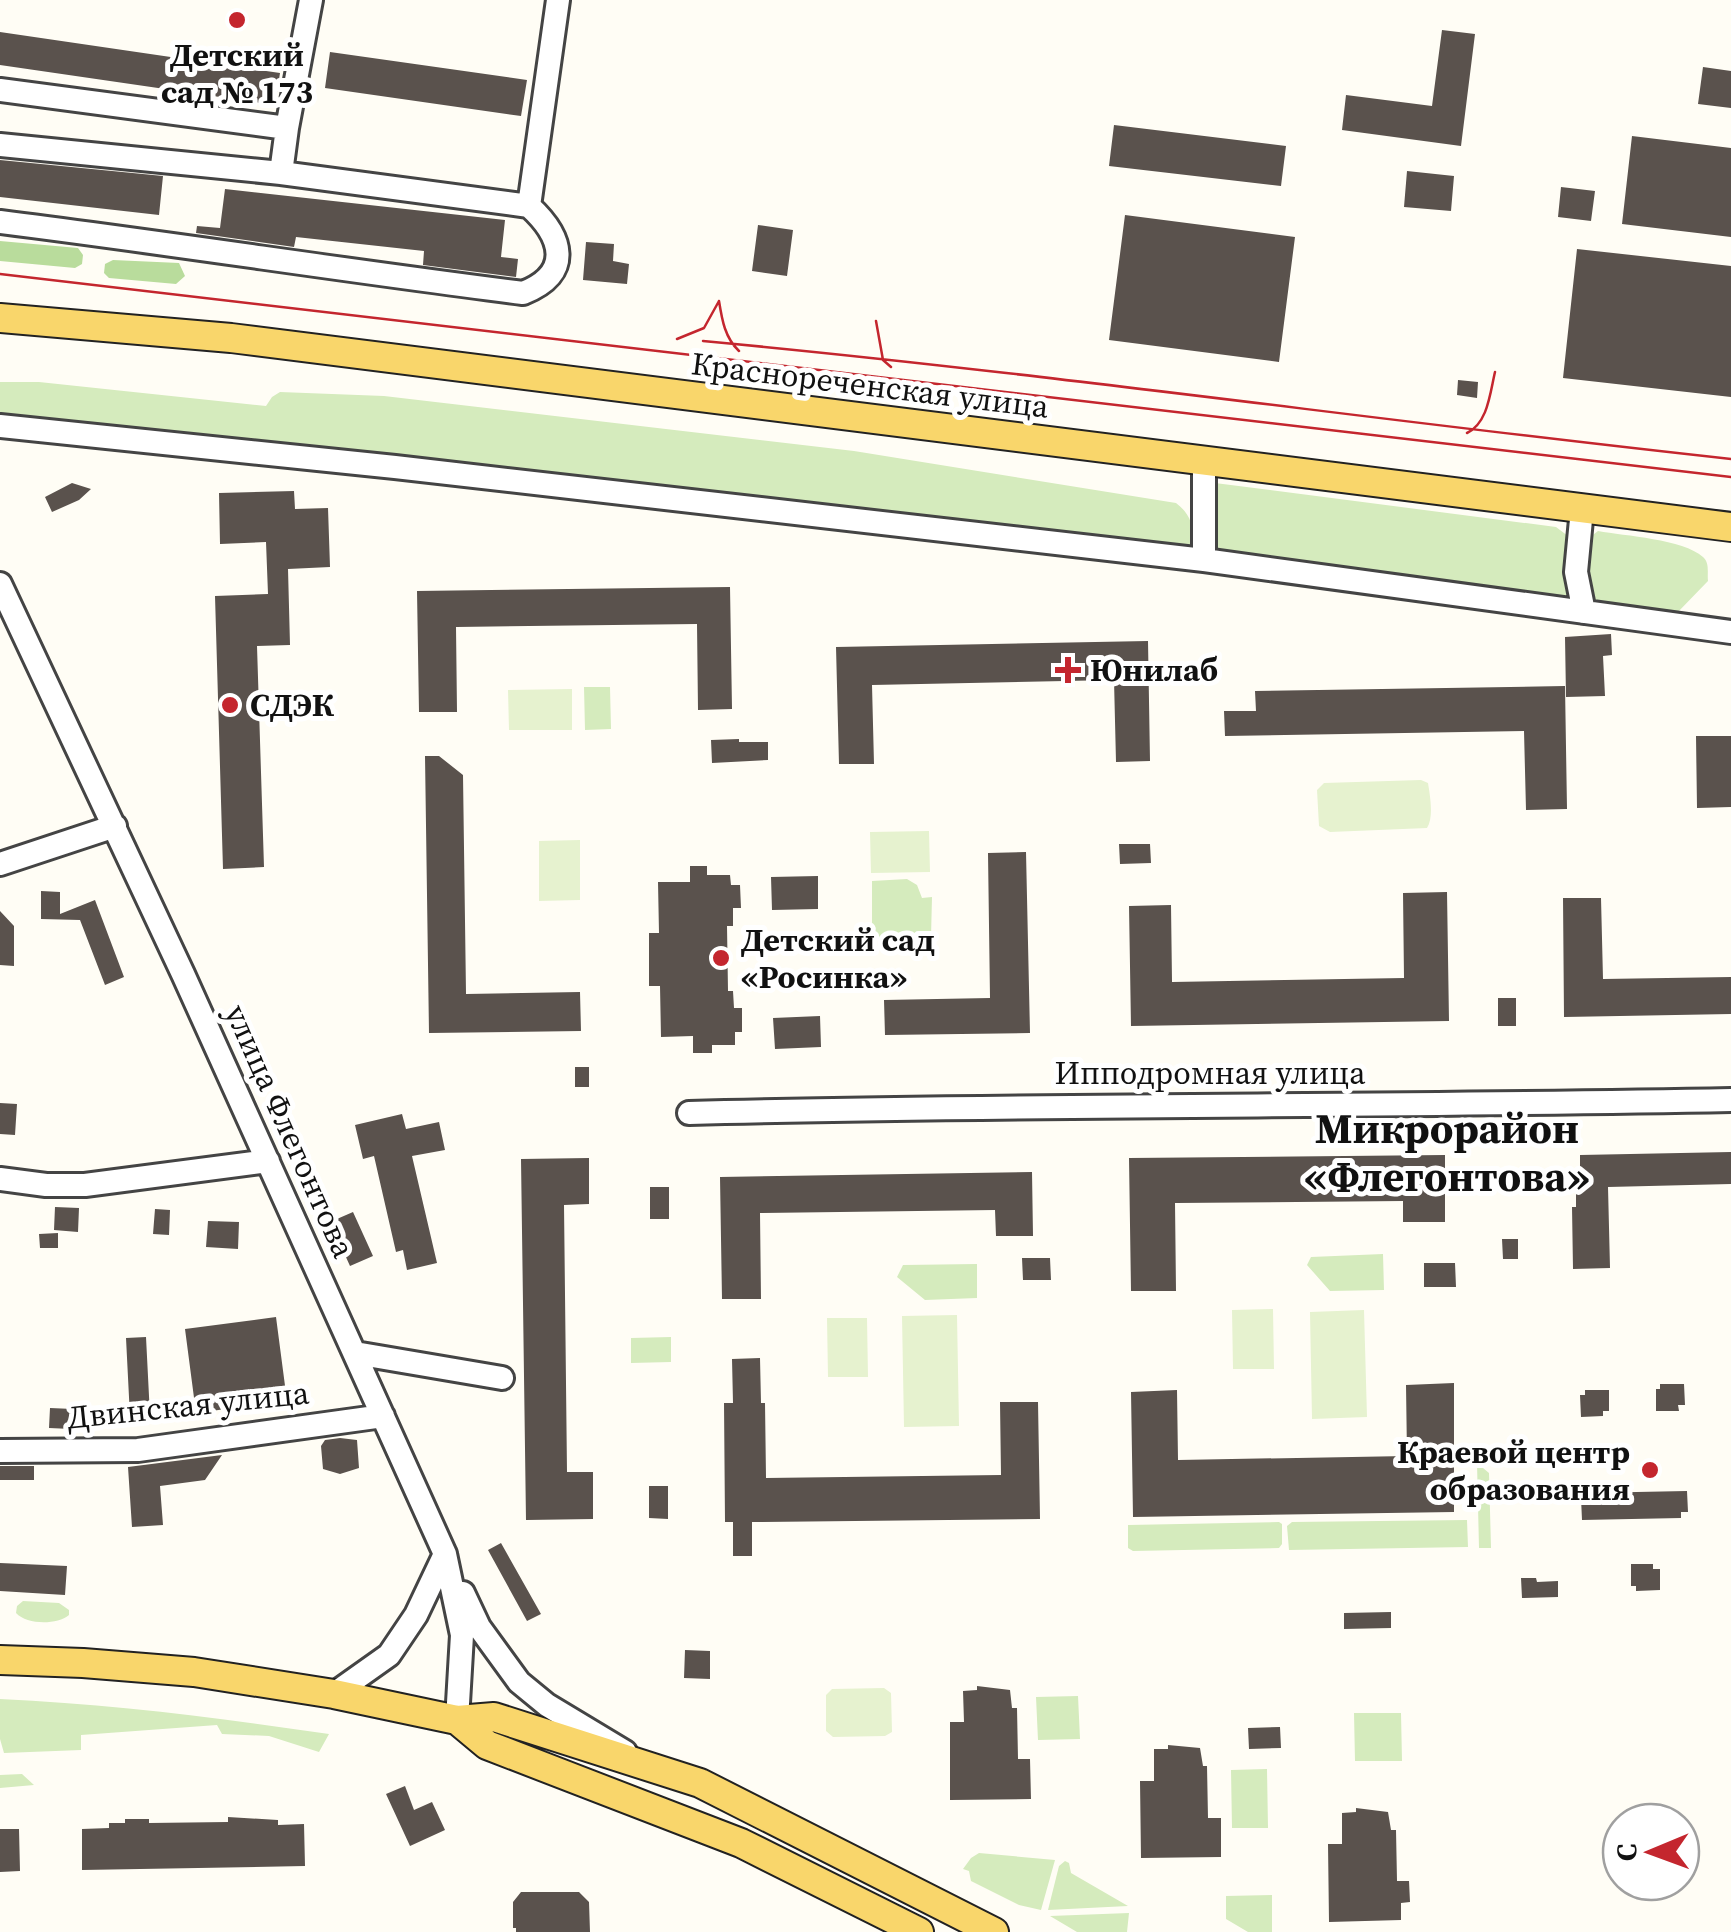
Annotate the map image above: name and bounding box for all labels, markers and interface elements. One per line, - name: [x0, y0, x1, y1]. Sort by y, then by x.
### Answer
- marker: Детский сад № 173: [226, 9, 248, 31]
- place label: Детский сад № 173: [161, 33, 313, 114]
- street label: Краснореченская улица: [689, 341, 1052, 429]
- place label: Юнилаб: [1090, 648, 1218, 692]
- marker: Юнилаб: [1055, 657, 1081, 683]
- place label: СДЭК: [250, 683, 335, 727]
- marker: СДЭК: [219, 694, 241, 716]
- place label: Детский сад «Росинка»: [741, 918, 935, 999]
- marker: Детский сад «Росинка»: [710, 947, 732, 969]
- street label: улица Флегонтова: [214, 997, 366, 1265]
- street label: Ипподромная улица: [1054, 1051, 1366, 1095]
- district label: Микрорайон «Флегонтова»: [1304, 1099, 1590, 1205]
- street label: Двинская улица: [65, 1370, 312, 1440]
- place label: Краевой центр образования: [1397, 1430, 1630, 1511]
- marker: Краевой центр образования: [1639, 1459, 1661, 1481]
- north arrow: [1601, 1802, 1701, 1902]
- text: С: [1607, 1843, 1645, 1861]

